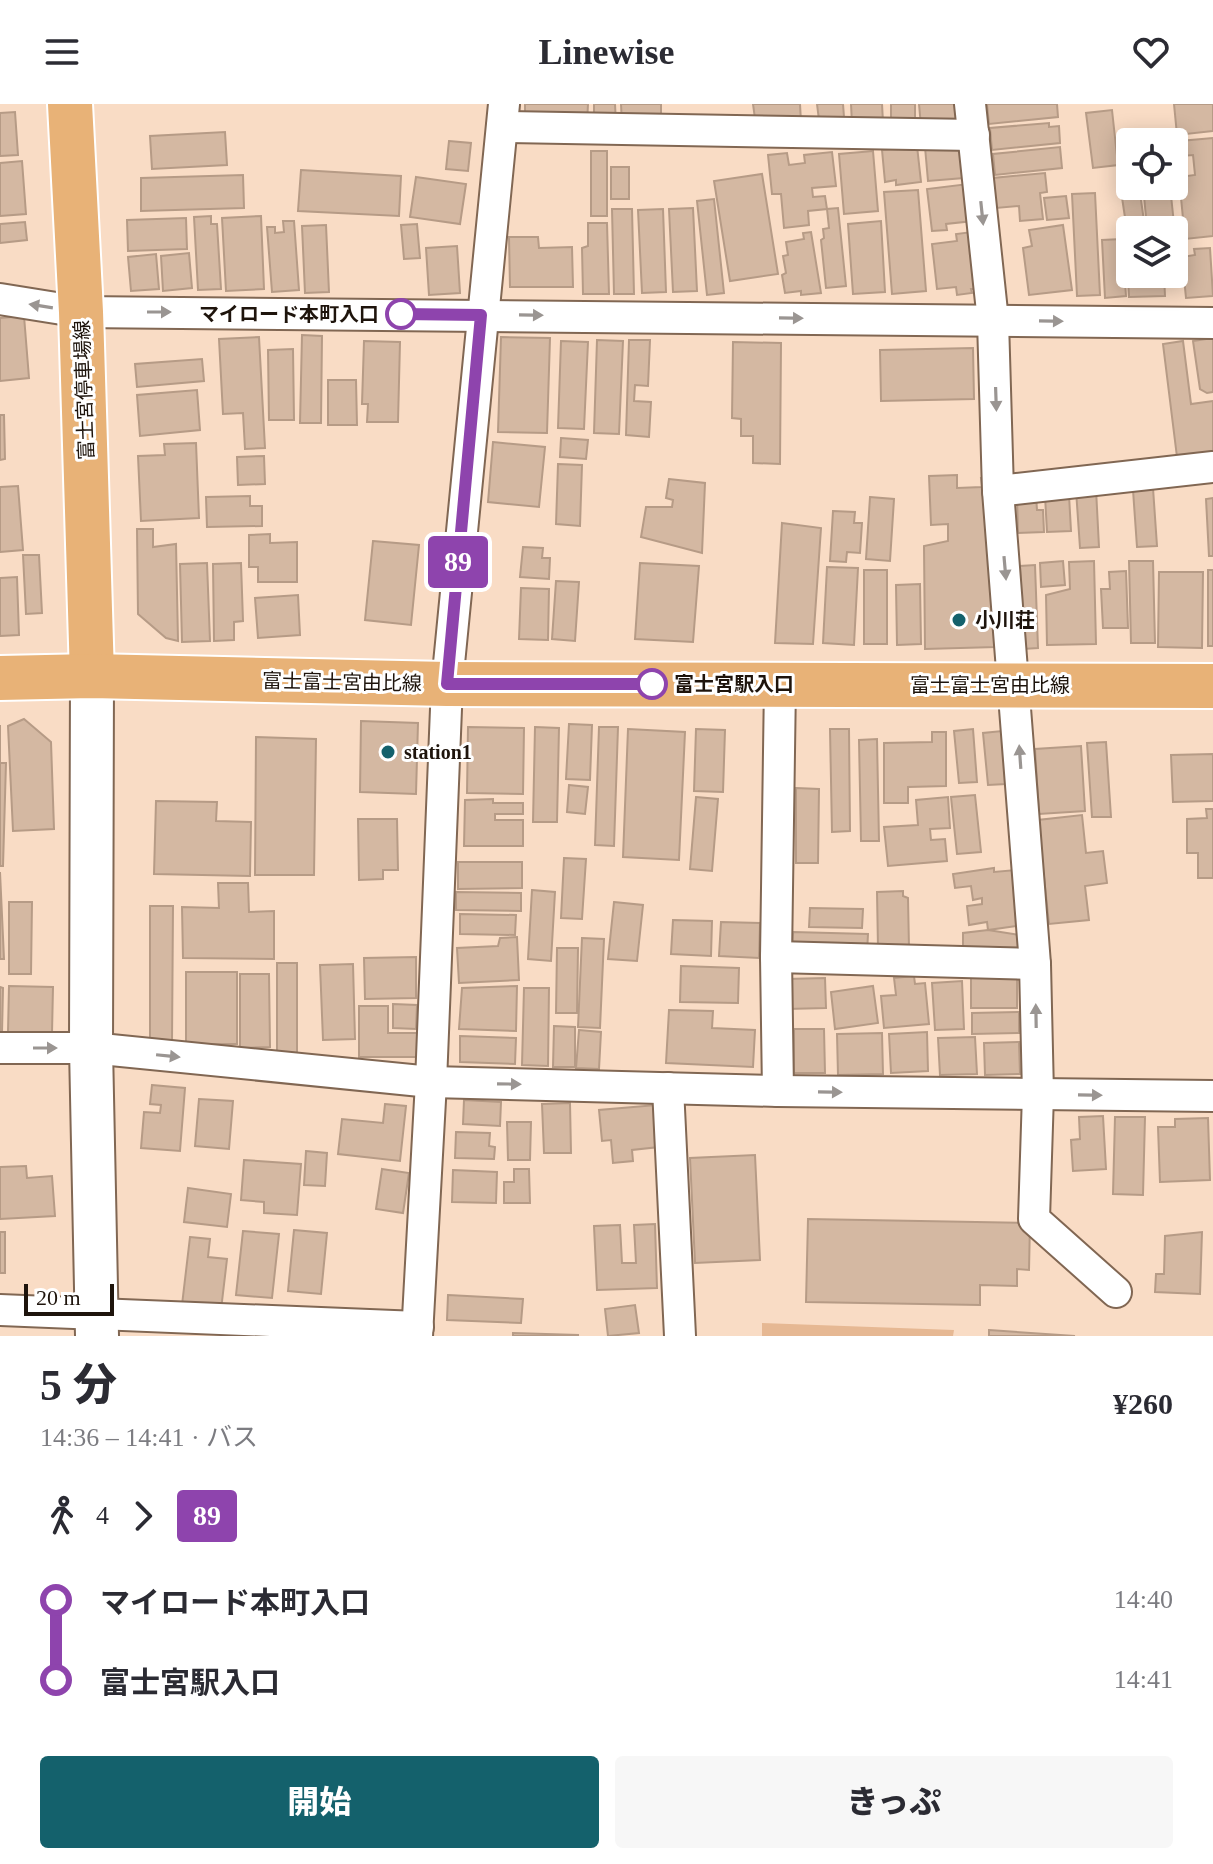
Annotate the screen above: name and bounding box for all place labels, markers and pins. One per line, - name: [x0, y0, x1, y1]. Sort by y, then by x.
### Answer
- marker: マイロード本町入口: [386, 299, 416, 329]
- place label: マイロード本町入口: [199, 303, 379, 325]
- place label: 小川荘: [975, 609, 1035, 631]
- marker: 小川荘: [950, 611, 968, 629]
- marker: 富士宮駅入口: [637, 669, 667, 699]
- place label: 富士宮駅入口: [674, 673, 794, 695]
- place label: station1: [404, 741, 472, 763]
- marker: station1: [379, 743, 397, 761]

